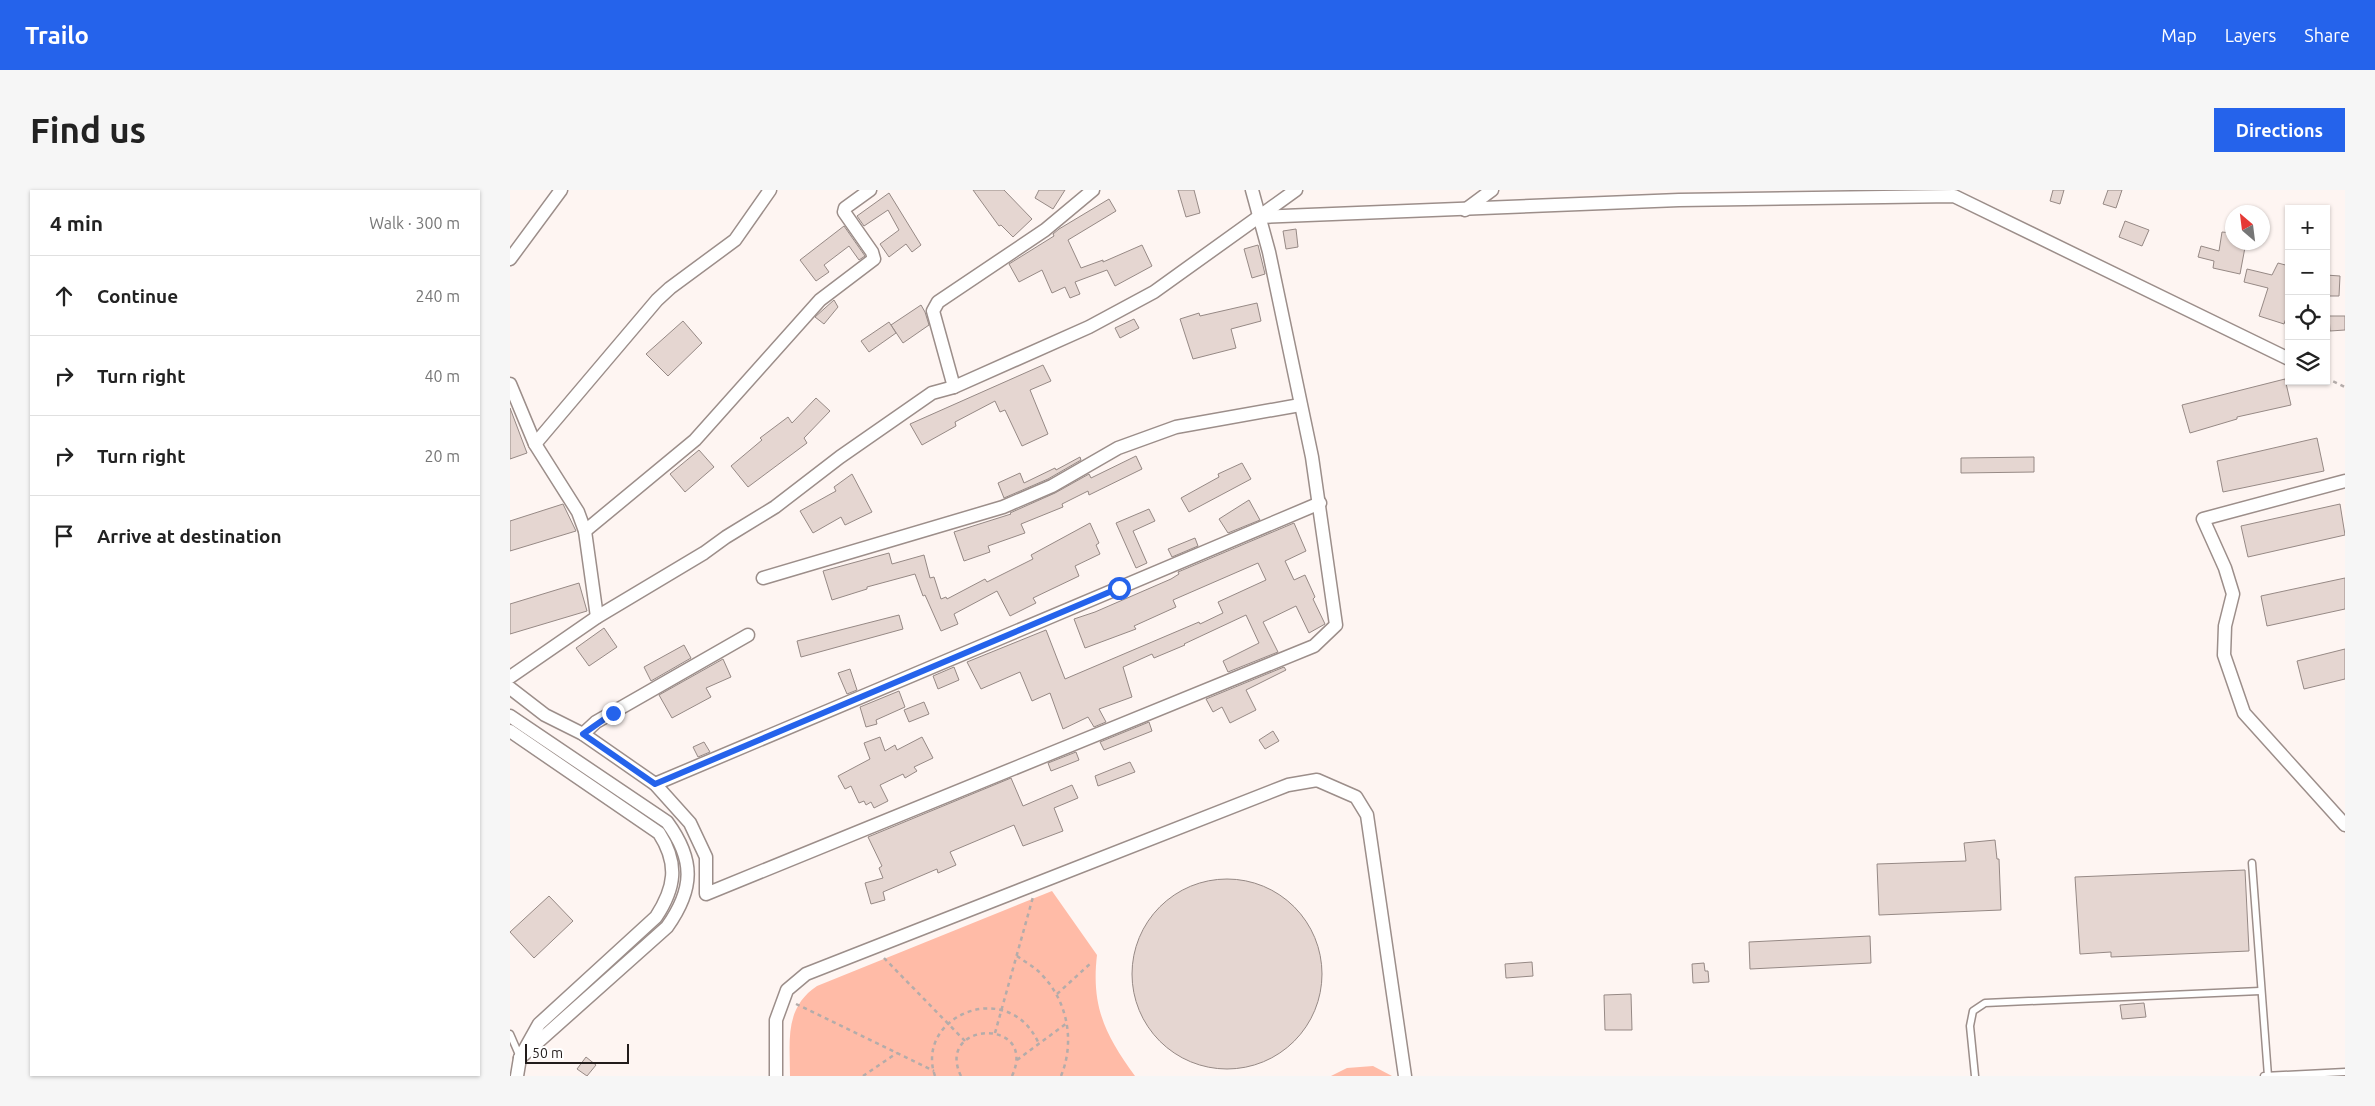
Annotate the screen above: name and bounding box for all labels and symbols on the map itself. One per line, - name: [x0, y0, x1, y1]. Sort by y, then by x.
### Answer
- north arrow: [2225, 205, 2270, 250]
- route start: [1108, 577, 1131, 600]
- route end: [602, 702, 625, 725]
- scale bar: [525, 1041, 629, 1064]

